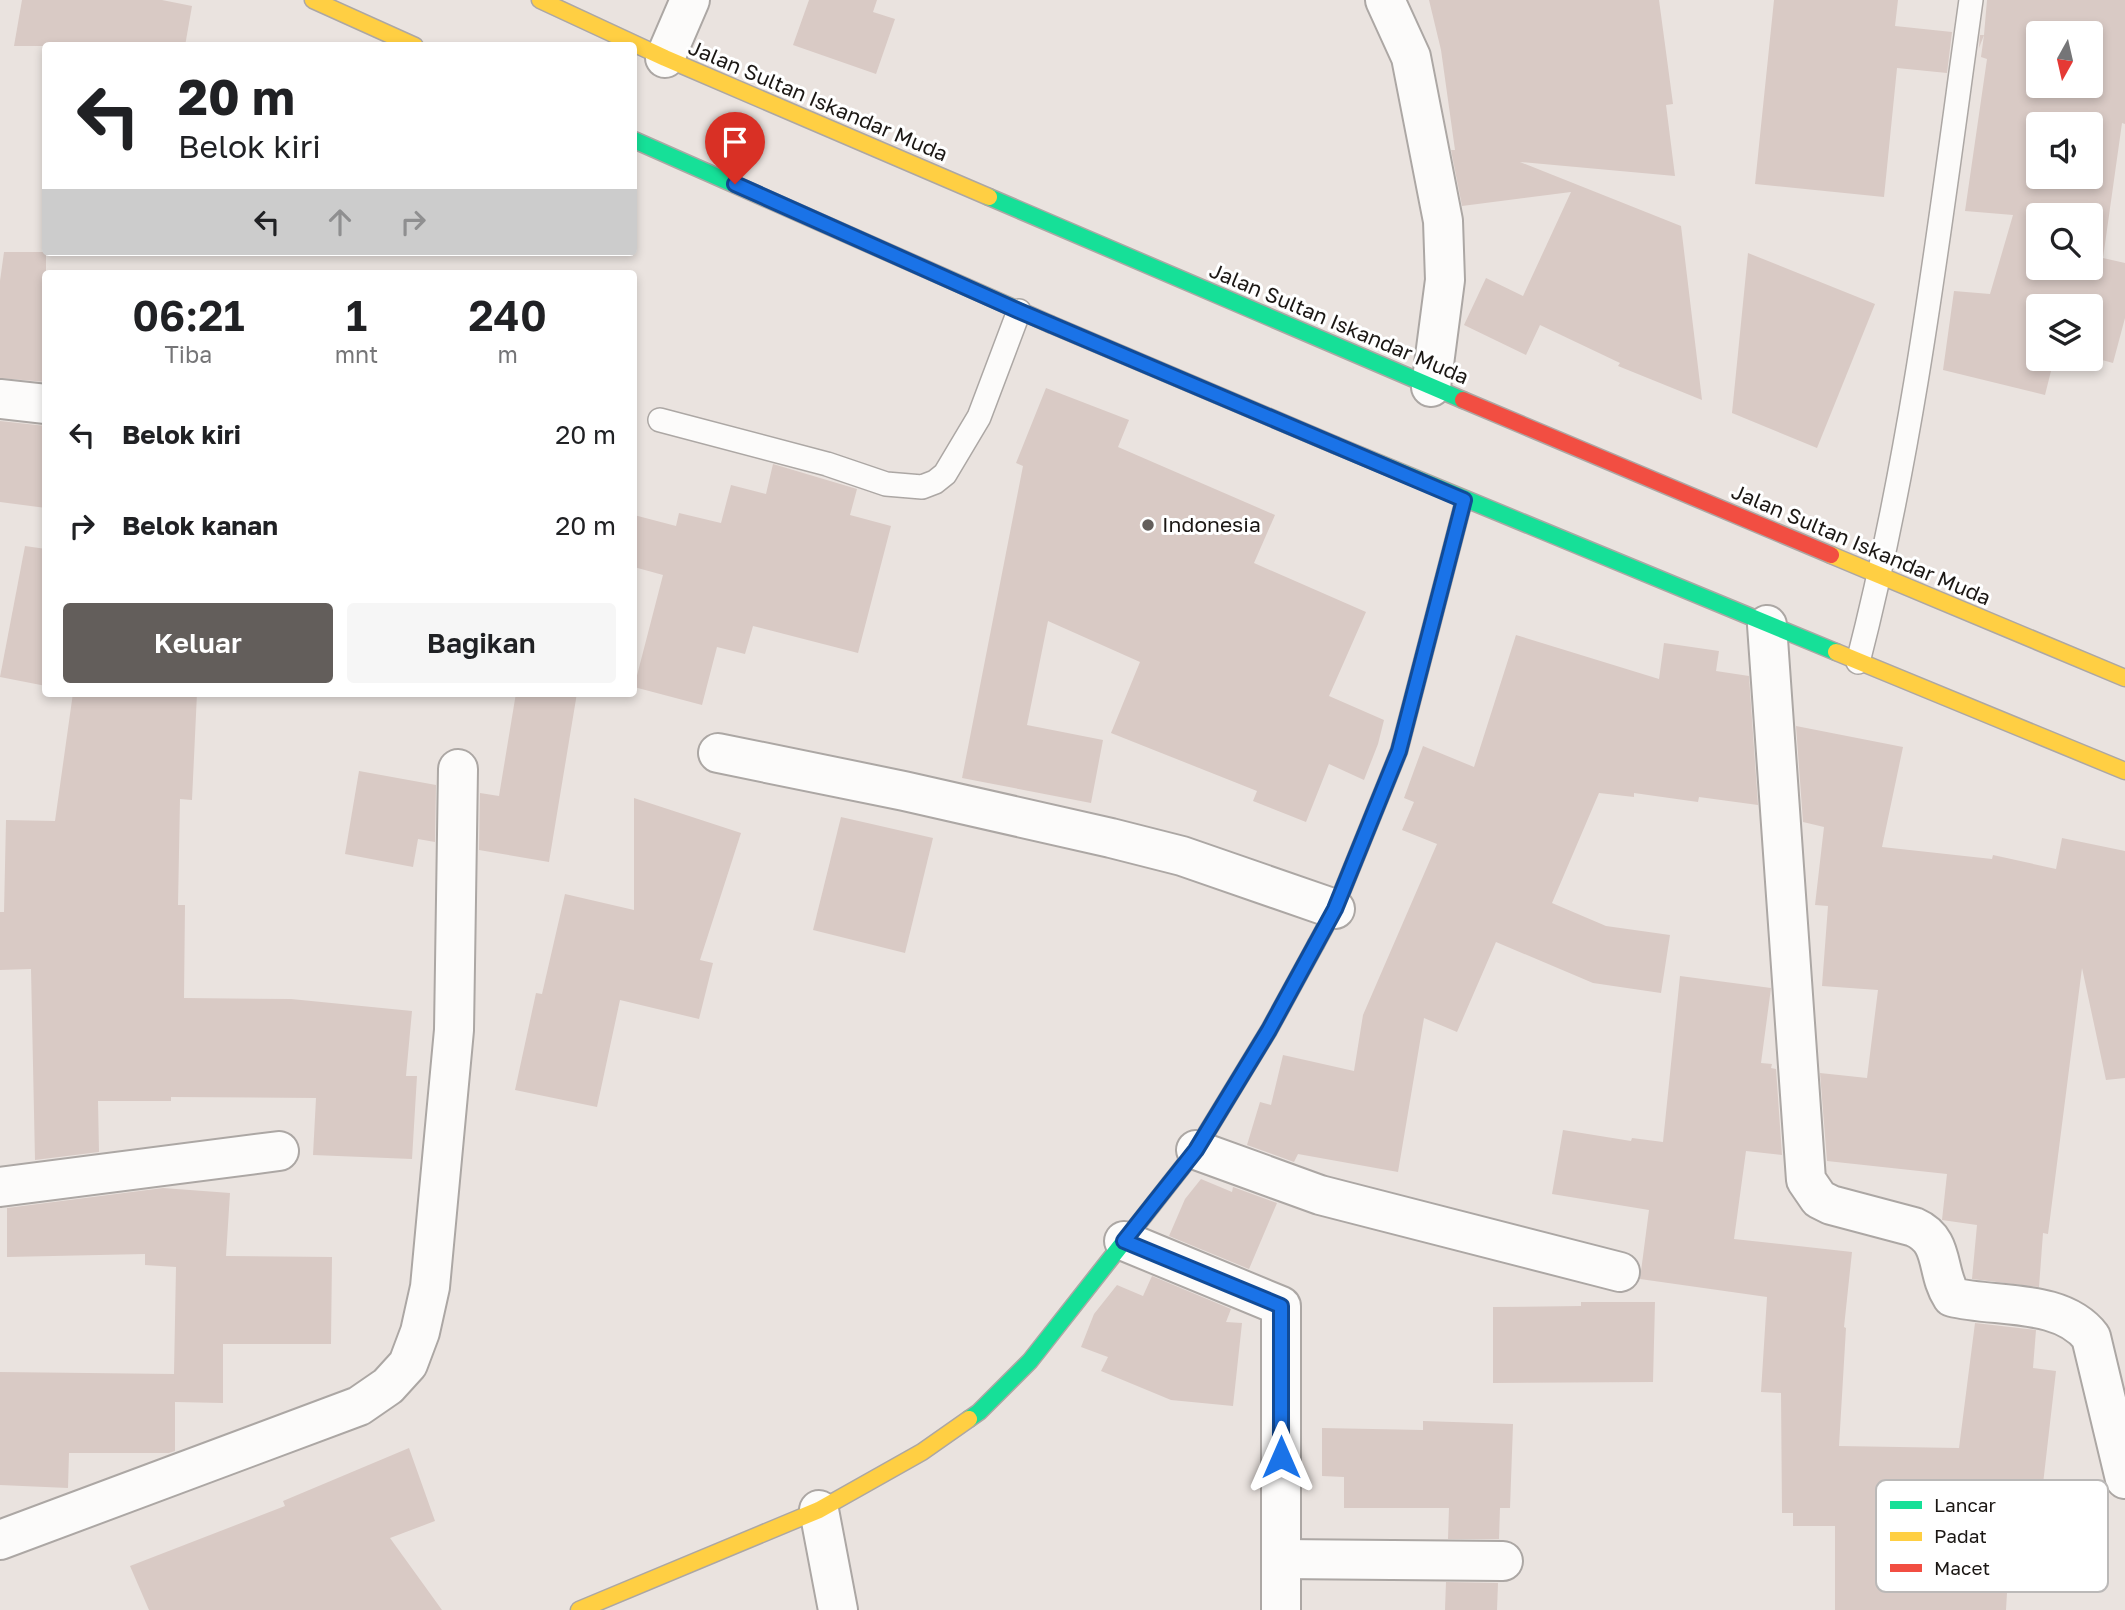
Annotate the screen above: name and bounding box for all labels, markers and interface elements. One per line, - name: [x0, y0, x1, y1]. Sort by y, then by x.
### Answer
- north arrow: [2026, 21, 2104, 98]
- map controls: [2026, 21, 2103, 371]
- street label: Jalan Sultan Iskandar Muda: [685, 34, 952, 167]
- text: 20 m: [178, 67, 295, 126]
- icon: left: [63, 70, 154, 161]
- pin: [705, 112, 765, 184]
- button: sound: [2026, 112, 2103, 189]
- icon: arrive: [716, 123, 754, 161]
- text: Belok kiri: [178, 127, 321, 165]
- icon: left: [248, 203, 286, 241]
- icon: ahead: [321, 203, 359, 241]
- icon: right: [394, 203, 432, 241]
- button: search: [2026, 203, 2103, 280]
- street label: Jalan Sultan Iskandar Muda: [1206, 257, 1473, 390]
- text: 06:21: [132, 290, 245, 340]
- text: 1: [346, 290, 367, 340]
- text: 240: [468, 290, 547, 340]
- button: layers: [2026, 294, 2103, 371]
- text: Tiba: [165, 340, 212, 368]
- text: mnt: [335, 340, 378, 368]
- text: m: [497, 340, 518, 368]
- icon: left: [63, 416, 101, 454]
- text: Belok kiri: [122, 419, 241, 450]
- text: 20 m: [555, 419, 616, 450]
- street label: Jalan Sultan Iskandar Muda: [1728, 478, 1995, 611]
- icon: right: [63, 507, 101, 545]
- text: Belok kanan: [122, 510, 278, 541]
- text: 20 m: [555, 510, 616, 541]
- place label: Indonesia: [1162, 511, 1261, 537]
- marker: Indonesia: [1140, 517, 1156, 533]
- button: Keluar: [63, 603, 333, 683]
- button: Bagikan: [347, 603, 616, 683]
- position arrow: [1244, 1420, 1318, 1494]
- legend: [1876, 1480, 2108, 1592]
- text: Lancar: [1934, 1493, 1997, 1516]
- text: Padat: [1934, 1524, 1987, 1547]
- text: Macet: [1934, 1556, 1990, 1579]

